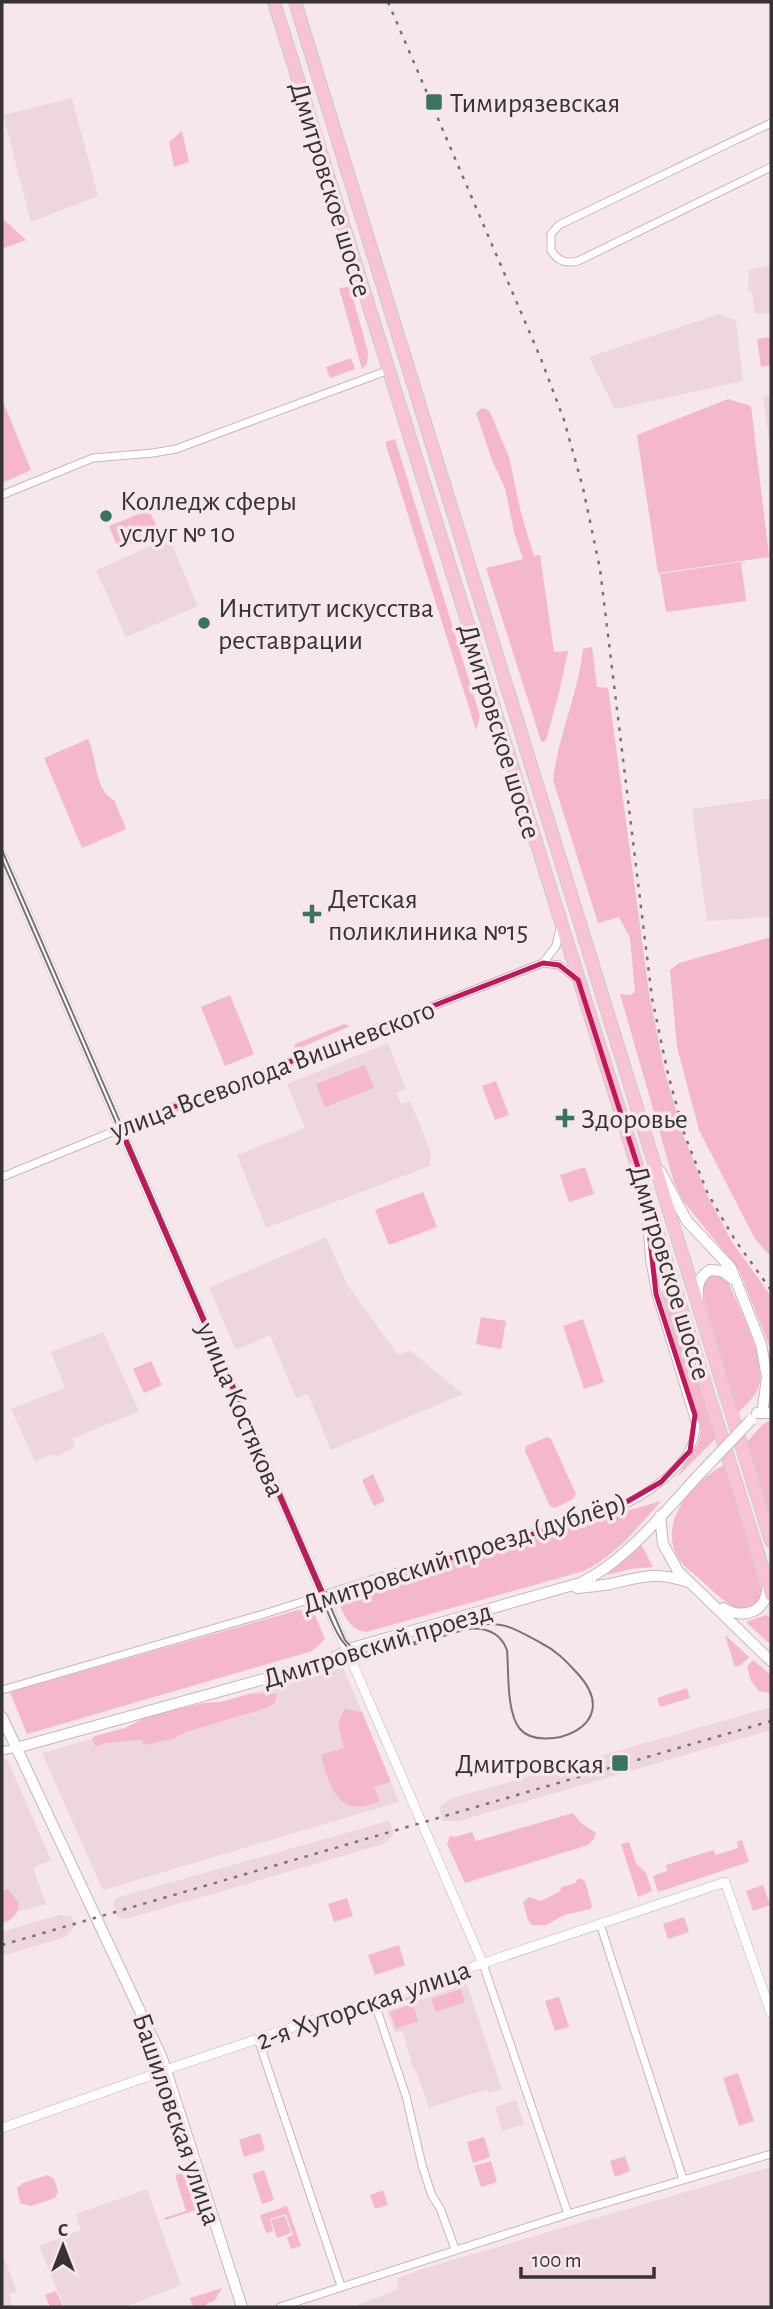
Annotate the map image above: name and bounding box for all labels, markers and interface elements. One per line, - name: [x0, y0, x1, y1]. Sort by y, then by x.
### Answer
- street label: Дмитровское шоссе: [284, 79, 376, 300]
- place label: Тимирязевская: [450, 90, 620, 118]
- marker: Тимирязевская: [424, 92, 444, 112]
- place label: Колледж сферы услуг № 10: [119, 488, 297, 548]
- marker: Колледж сферы услуг № 10: [98, 508, 114, 524]
- place label: Институт искусства реставрации: [218, 595, 434, 655]
- marker: Институт искусства реставрации: [196, 615, 212, 631]
- street label: Дмитровское шоссе: [453, 621, 545, 842]
- place label: Детская поликлиника №15: [328, 886, 528, 946]
- marker: Детская поликлиника №15: [302, 904, 322, 924]
- street label: улица Всеволода Вишневского: [106, 996, 439, 1146]
- place label: Здоровье: [581, 1106, 688, 1134]
- marker: Здоровье: [555, 1108, 575, 1128]
- street label: Дмитровское шоссе: [623, 1162, 715, 1383]
- street label: улица Костякова: [191, 1318, 289, 1501]
- street label: Дмитровский проезд (дублёр): [299, 1488, 630, 1620]
- street label: Дмитровский проезд: [260, 1598, 496, 1694]
- place label: Дмитровская: [455, 1751, 604, 1779]
- marker: Дмитровская: [610, 1753, 630, 1773]
- street label: 2-я Хуторская улица: [253, 1956, 474, 2056]
- street label: Башиловская улица: [127, 2010, 226, 2230]
- north arrow: [28, 2211, 98, 2281]
- text: С: [58, 2221, 68, 2240]
- scale bar: [521, 2236, 654, 2280]
- text: 100 m: [532, 2250, 582, 2271]

